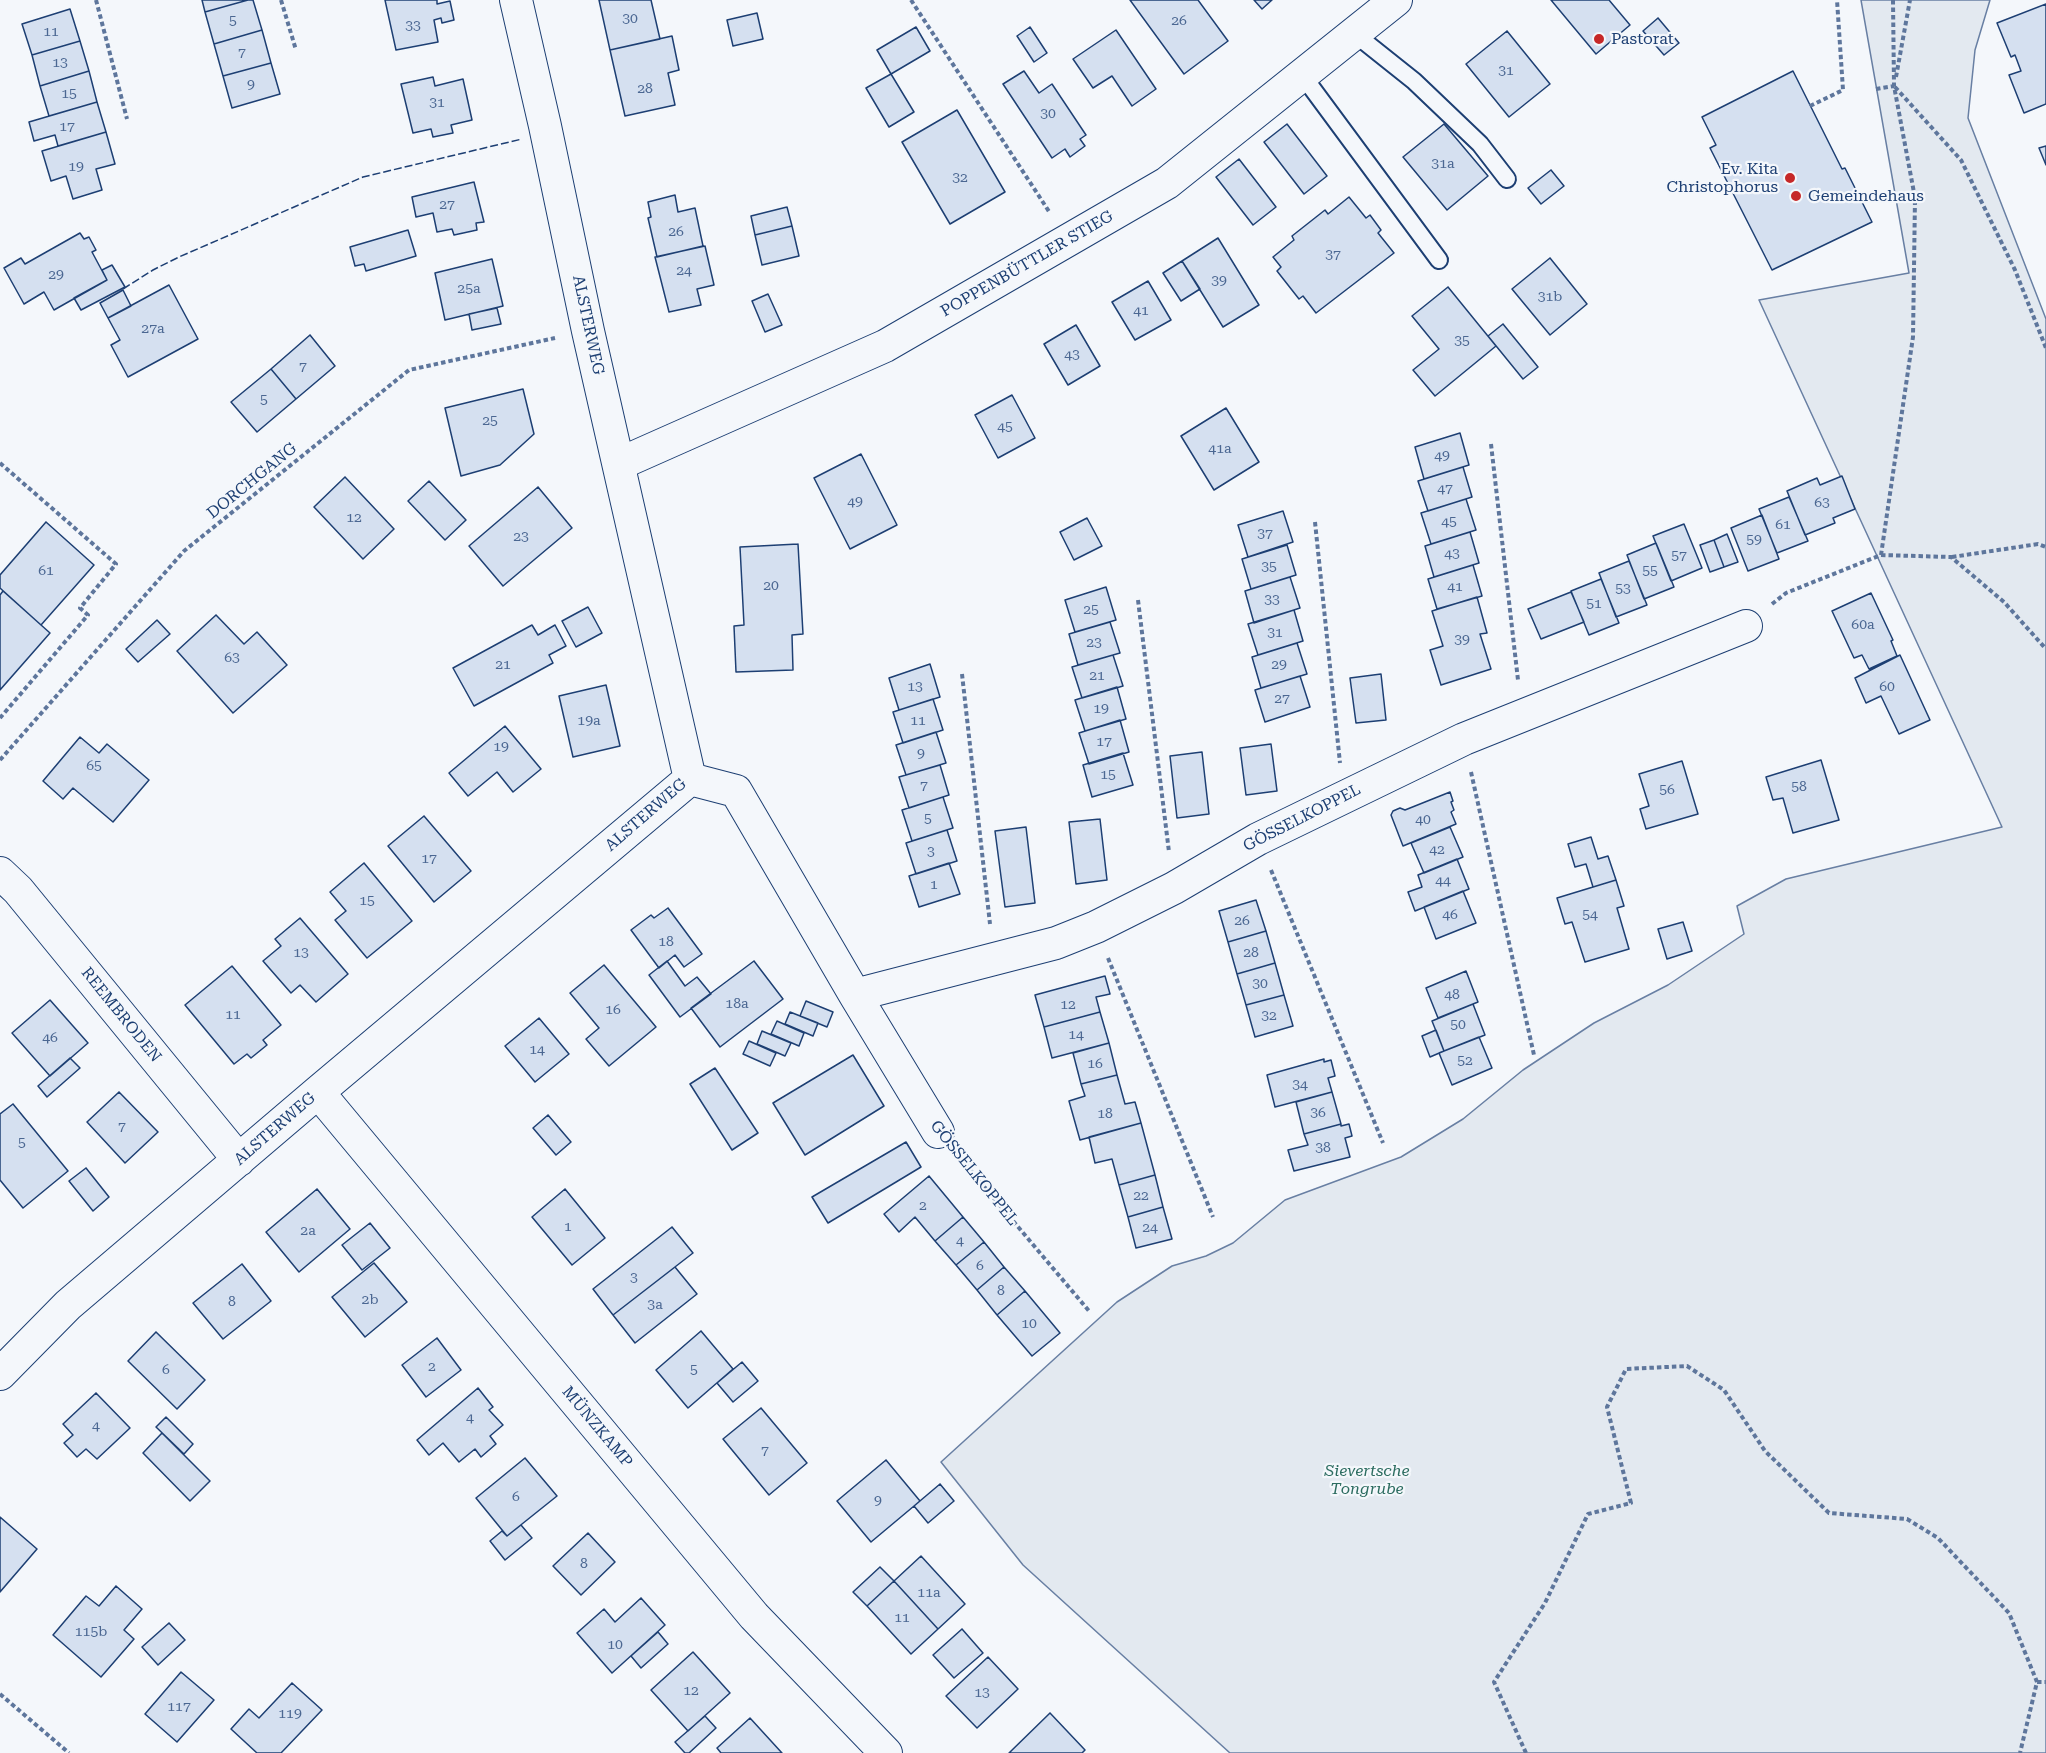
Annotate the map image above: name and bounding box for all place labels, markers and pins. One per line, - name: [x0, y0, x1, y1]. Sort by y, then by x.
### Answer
- place label: Pastorat: [1611, 29, 1674, 49]
- marker: Pastorat: [1592, 32, 1606, 46]
- place label: Ev. Kita Christophorus: [1666, 159, 1778, 197]
- marker: Ev. Kita Christophorus: [1783, 171, 1797, 185]
- place label: Gemeindehaus: [1808, 186, 1924, 206]
- marker: Gemeindehaus: [1789, 189, 1803, 203]

